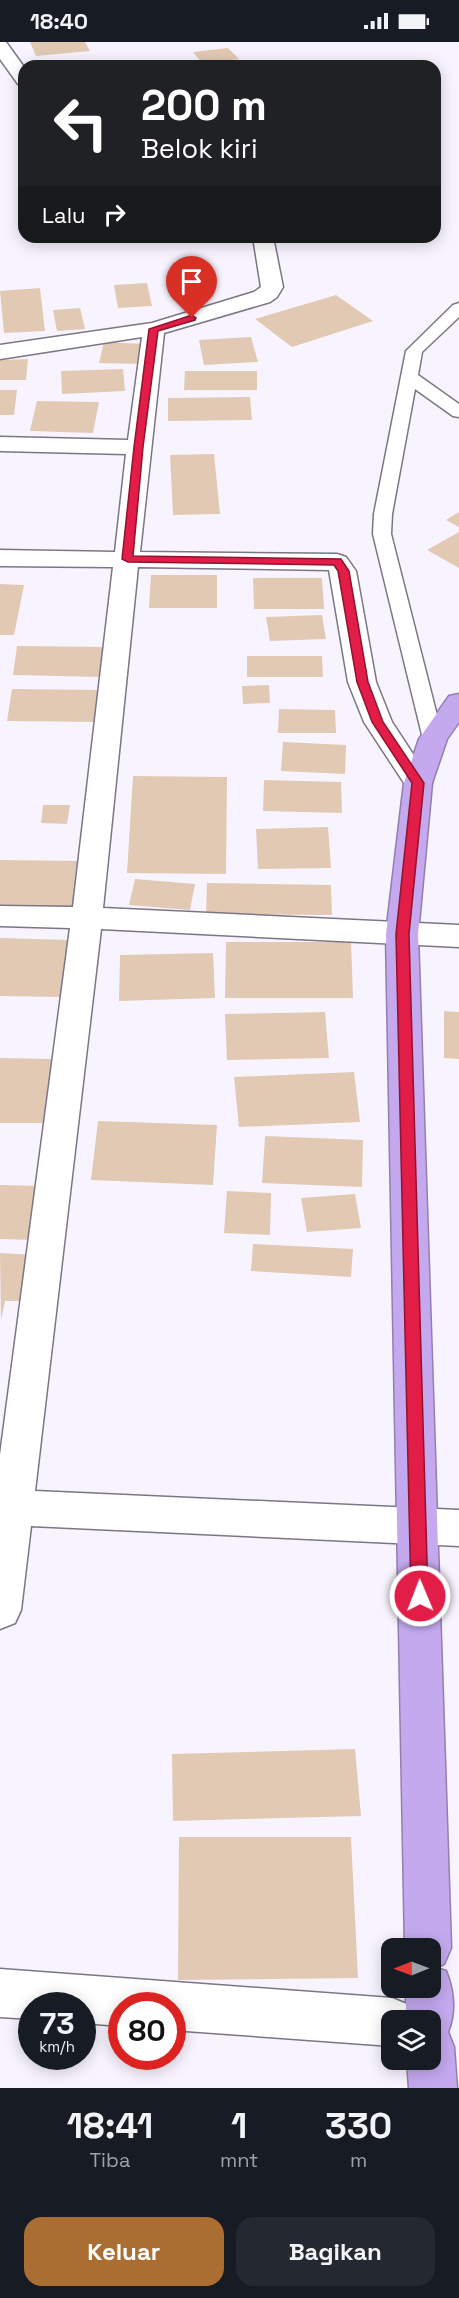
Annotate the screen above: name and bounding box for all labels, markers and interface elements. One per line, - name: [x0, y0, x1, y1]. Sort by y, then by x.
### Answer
- text: 18:40: [30, 7, 88, 35]
- text: 200 m: [141, 79, 267, 132]
- icon: left: [42, 84, 120, 162]
- text: Belok kiri: [141, 131, 258, 166]
- icon: right: [98, 198, 131, 231]
- text: Lalu: [42, 201, 86, 229]
- pin: [166, 256, 217, 318]
- icon: arrive: [175, 265, 208, 298]
- position arrow: [388, 1564, 452, 1628]
- north arrow: [381, 1938, 441, 1998]
- map controls: [381, 1938, 441, 2070]
- speed limit sign: 80: [108, 1992, 186, 2070]
- text: 73: [40, 2004, 74, 2043]
- button: layers: [381, 2010, 441, 2070]
- text: km/h: [39, 2037, 75, 2056]
- text: 18:41: [67, 2103, 153, 2149]
- text: 1: [231, 2103, 247, 2149]
- text: 330: [325, 2103, 392, 2149]
- text: Tiba: [90, 2147, 130, 2173]
- text: mnt: [220, 2147, 258, 2173]
- text: m: [350, 2147, 367, 2173]
- button: Keluar: [24, 2217, 224, 2286]
- button: Bagikan: [236, 2217, 435, 2286]

